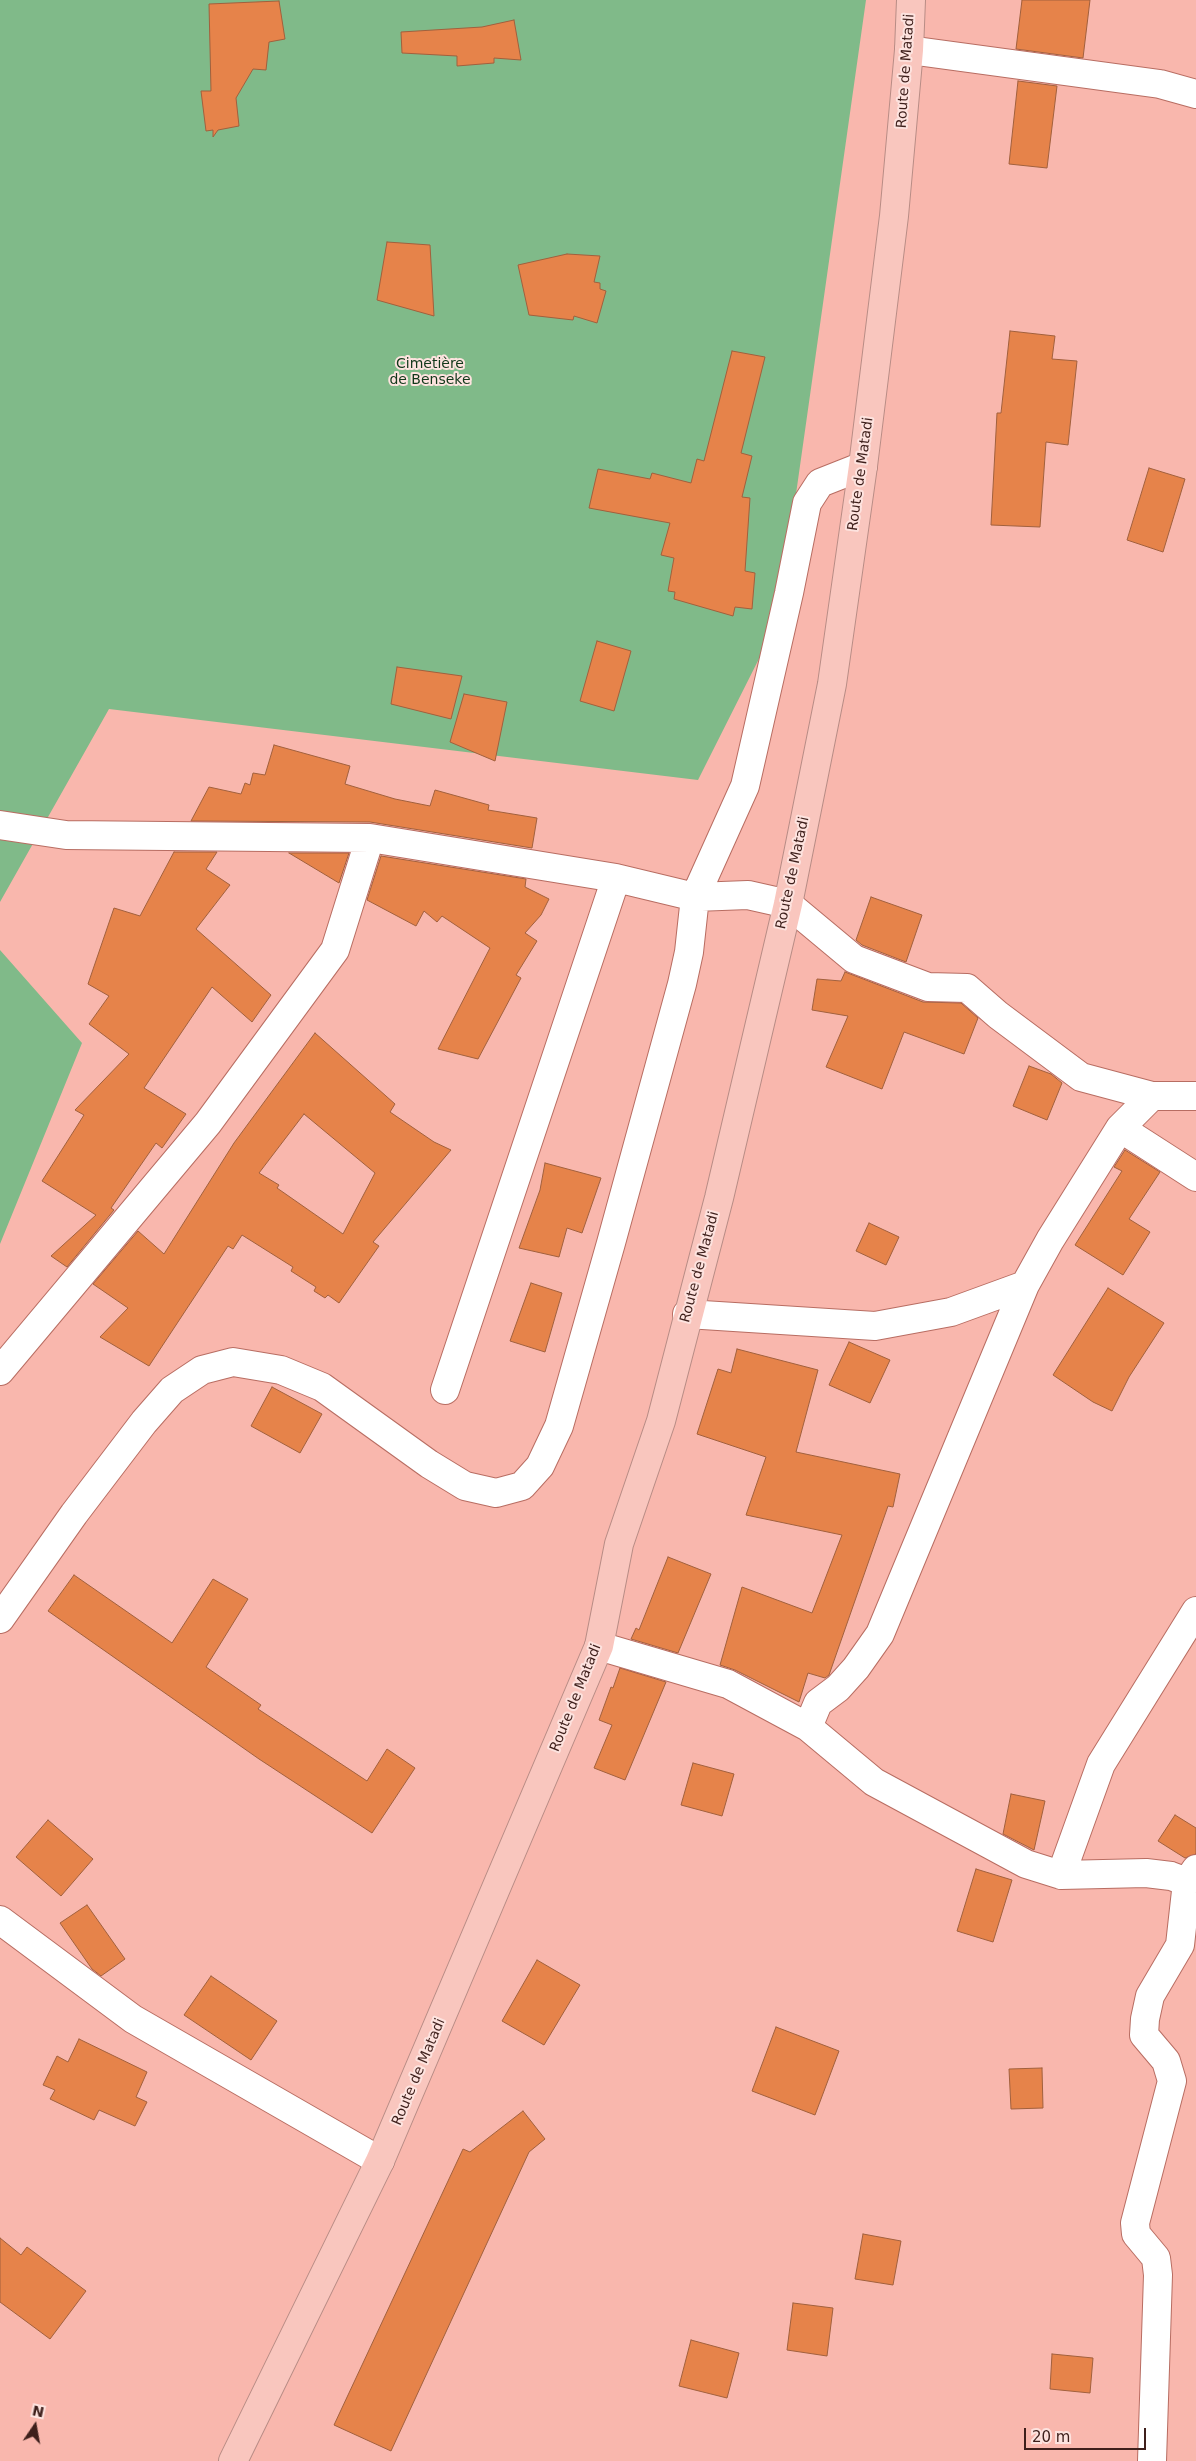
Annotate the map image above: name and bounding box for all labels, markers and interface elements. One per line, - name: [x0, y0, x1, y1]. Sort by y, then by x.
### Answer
- street label: Route de Matadi: [894, 13, 918, 129]
- park label: Cimetière de Benseke: [389, 356, 471, 388]
- street label: Route de Matadi: [845, 416, 877, 532]
- street label: Route de Matadi: [773, 815, 813, 931]
- street label: Route de Matadi: [677, 1210, 723, 1324]
- street label: Route de Matadi: [547, 1642, 605, 1754]
- street label: Route de Matadi: [389, 2016, 449, 2128]
- north arrow: [10, 2401, 60, 2451]
- text: N: [31, 2402, 46, 2420]
- scale bar: [1026, 2418, 1148, 2450]
- text: 20 m: [1032, 2428, 1070, 2446]

